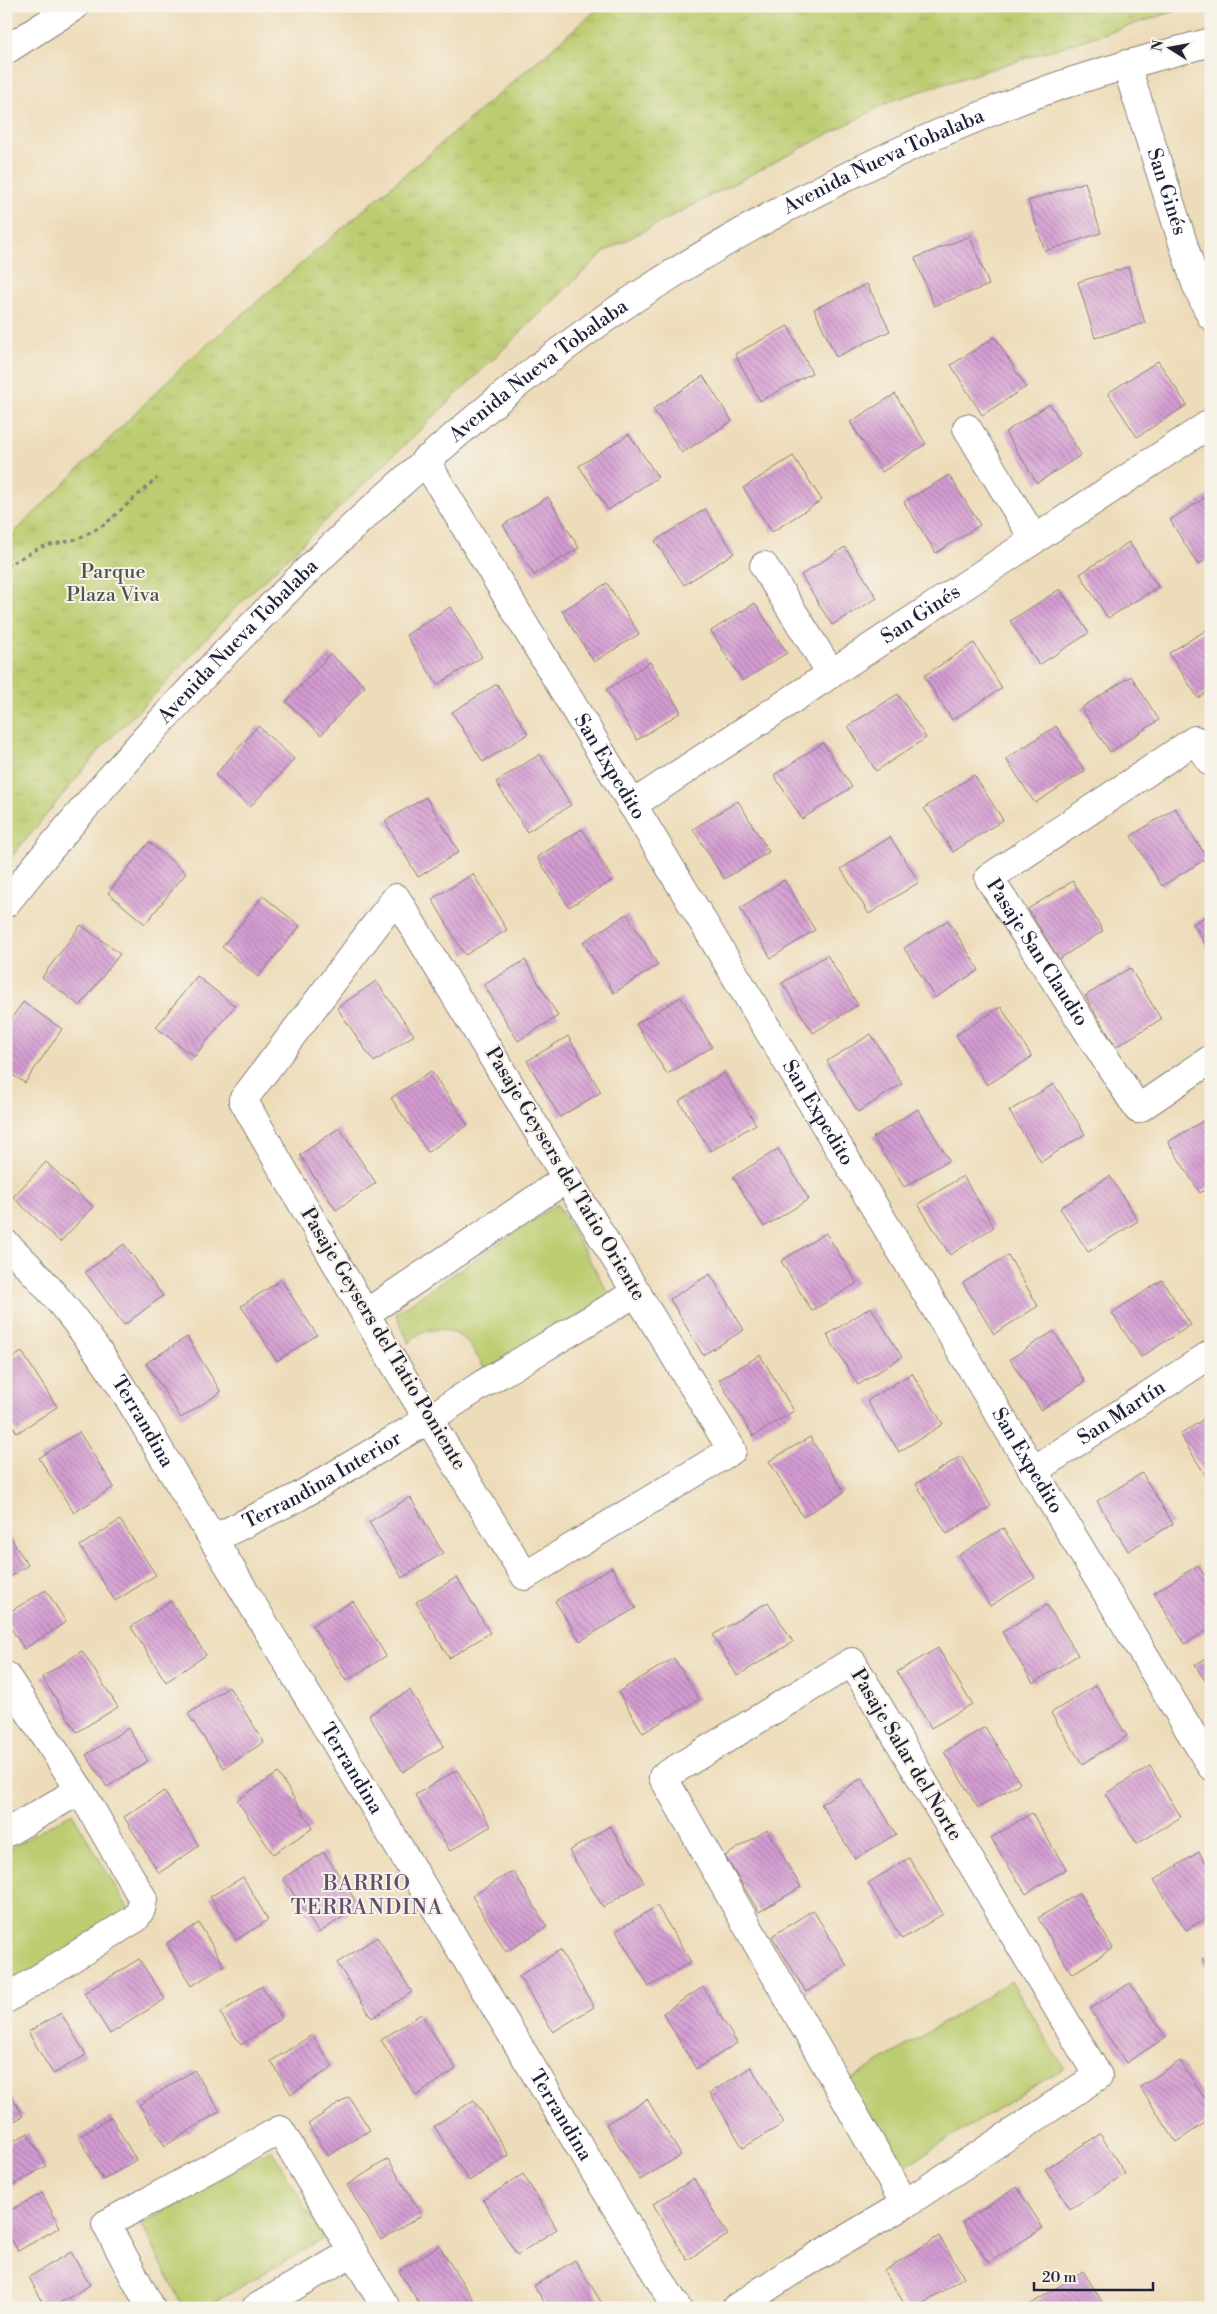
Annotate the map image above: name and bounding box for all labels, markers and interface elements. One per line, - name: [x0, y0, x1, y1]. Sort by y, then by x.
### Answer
- north arrow: [1144, 22, 1194, 72]
- text: N: [1148, 39, 1168, 53]
- street label: Avenida Nueva Tobalaba: [778, 103, 989, 220]
- street label: San Ginés: [1141, 145, 1192, 238]
- street label: Avenida Nueva Tobalaba: [443, 293, 634, 448]
- street label: Avenida Nueva Tobalaba: [152, 553, 324, 730]
- park label: Parque Plaza Viva: [66, 560, 161, 608]
- street label: San Ginés: [876, 579, 965, 650]
- street label: San Expedito: [568, 709, 651, 824]
- street label: Pasaje San Claudio: [980, 874, 1094, 1031]
- street label: Pasaje Geysers del Tatio Oriente: [479, 1043, 651, 1305]
- street label: San Expedito: [777, 1055, 859, 1170]
- street label: Pasaje Geysers del Tatio Poniente: [295, 1203, 471, 1475]
- street label: Terrandina: [106, 1371, 180, 1473]
- street label: San Martín: [1073, 1375, 1170, 1451]
- street label: San Expedito: [986, 1403, 1069, 1518]
- street label: Terrandina Interior: [239, 1426, 406, 1535]
- street label: Pasaje Salar del Norte: [845, 1664, 967, 1846]
- street label: Terrandina: [314, 1719, 389, 1820]
- district label: BARRIO TERRANDINA: [291, 1871, 443, 1921]
- street label: Terrandina: [524, 2065, 598, 2166]
- scale bar: [1034, 2259, 1153, 2291]
- text: 20 m: [1042, 2268, 1077, 2287]

